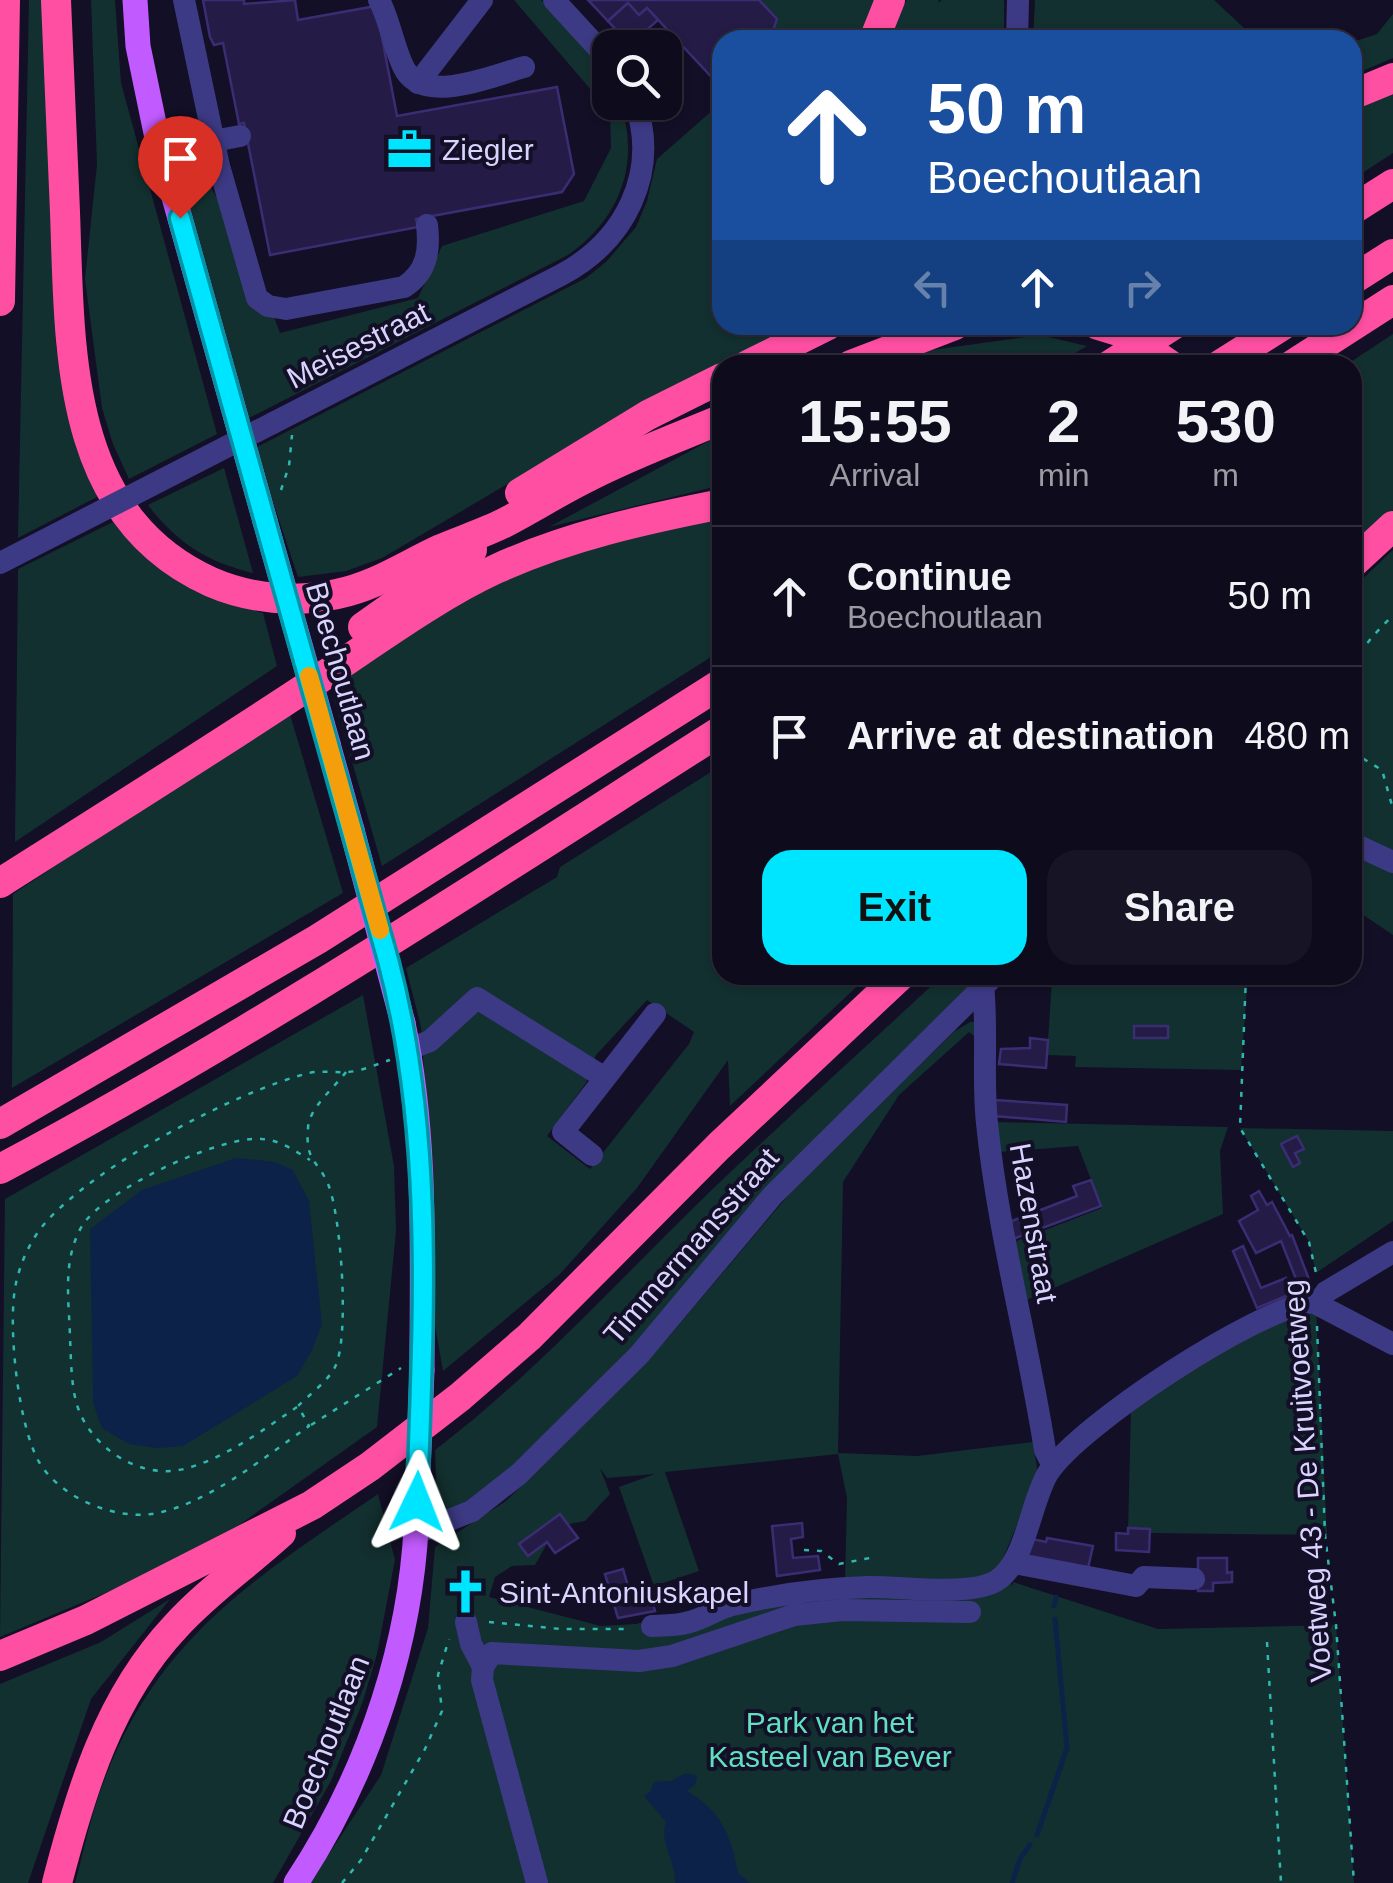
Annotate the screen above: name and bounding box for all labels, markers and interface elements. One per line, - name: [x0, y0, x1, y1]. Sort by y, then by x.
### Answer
- map controls: [592, 30, 682, 120]
- button: search: [592, 30, 682, 120]
- icon: ahead: [762, 70, 892, 200]
- text: 50 m: [927, 70, 1087, 148]
- pin: [138, 116, 223, 219]
- office icon: Ziegler: [385, 125, 433, 173]
- icon: arrive: [153, 131, 208, 186]
- place label: Ziegler: [442, 133, 534, 166]
- text: Boechoutlaan: [927, 152, 1202, 203]
- icon: left: [905, 260, 960, 315]
- icon: ahead: [1010, 260, 1065, 315]
- icon: right: [1115, 260, 1170, 315]
- street label: Meisestraat: [281, 295, 435, 395]
- text: 15:55: [798, 388, 952, 455]
- text: 2: [1047, 388, 1080, 455]
- text: 530: [1176, 388, 1276, 455]
- text: Arrival: [830, 457, 920, 493]
- text: min: [1038, 457, 1089, 493]
- text: m: [1212, 457, 1239, 493]
- text: Continue: [847, 556, 1012, 598]
- icon: ahead: [762, 569, 817, 624]
- text: 50 m: [1228, 575, 1312, 617]
- street label: Boechoutlaan: [300, 578, 382, 764]
- text: Boechoutlaan: [847, 599, 1043, 635]
- icon: arrive: [762, 709, 817, 764]
- text: Arrive at destination: [847, 715, 1214, 757]
- text: 480 m: [1244, 715, 1350, 757]
- button: Exit: [762, 850, 1027, 965]
- button: Share: [1047, 850, 1312, 965]
- street label: Hazenstraat: [1004, 1140, 1064, 1306]
- street label: Timmermansstraat: [597, 1141, 786, 1351]
- street label: Voetweg 43 - De Kruitvoetweg: [1276, 1279, 1338, 1683]
- position arrow: [365, 1450, 469, 1554]
- church icon: Sint-Antoniuskapel: [442, 1568, 490, 1616]
- place label: Sint-Antoniuskapel: [499, 1576, 749, 1609]
- street label: Boechoutlaan: [276, 1651, 376, 1833]
- park label: Park van het Kasteel van Bever: [708, 1706, 952, 1773]

